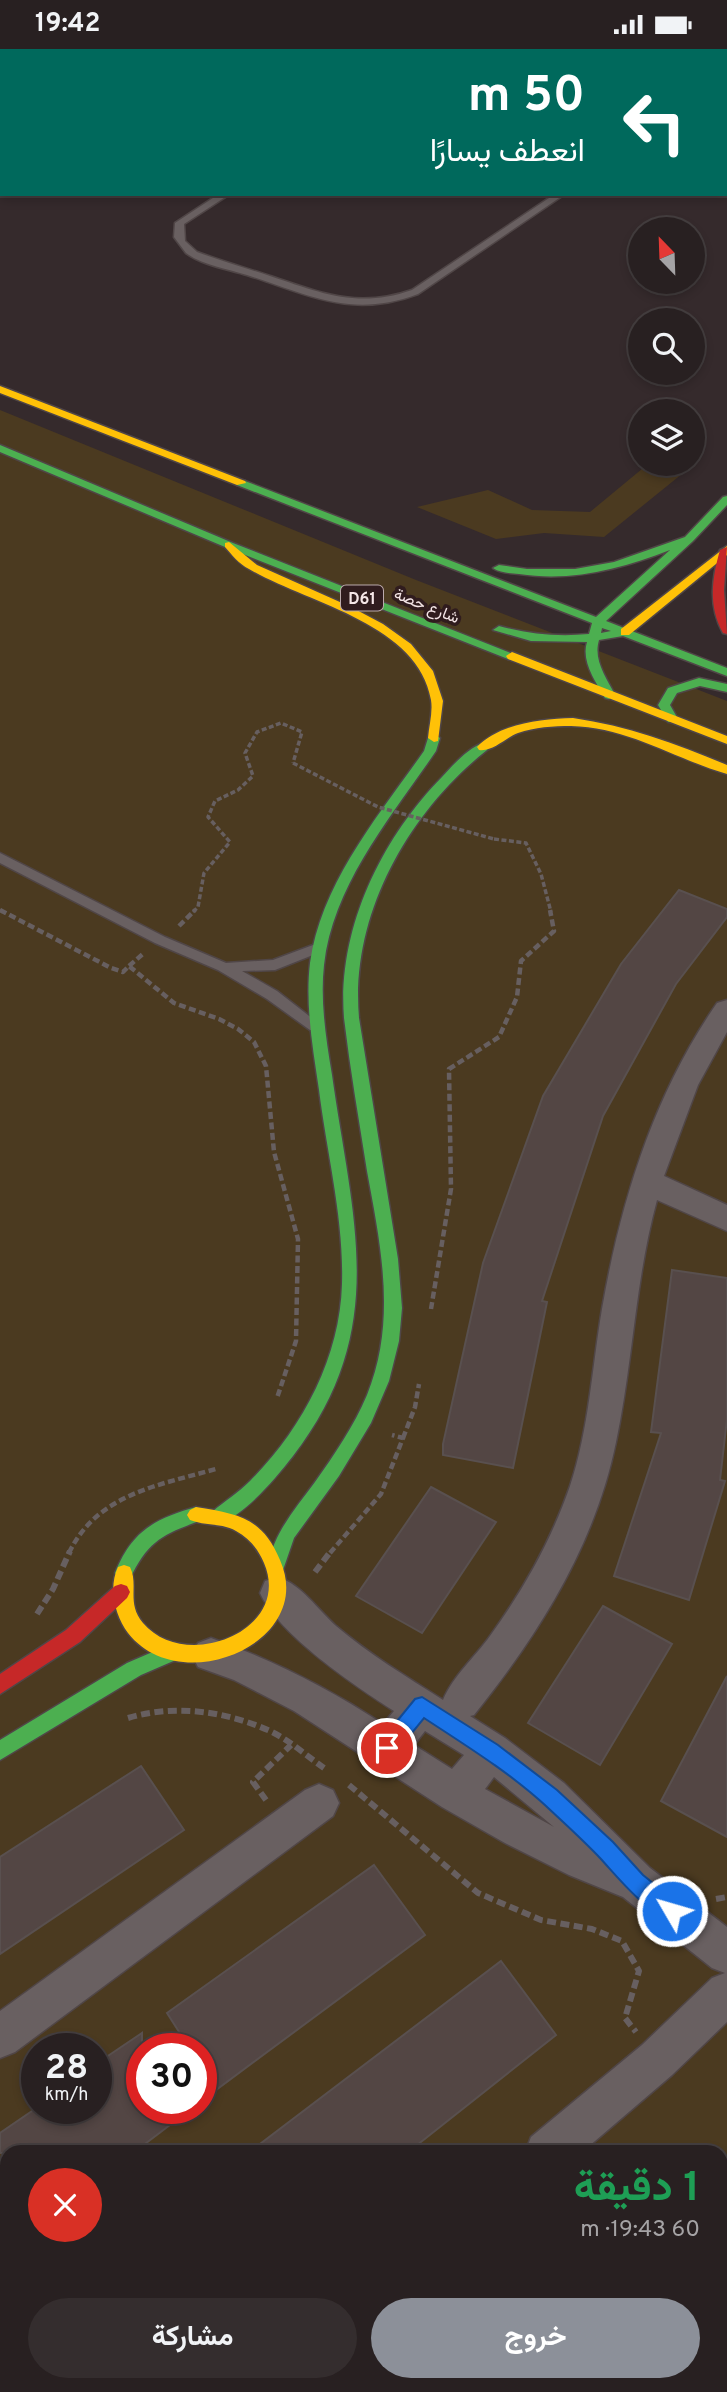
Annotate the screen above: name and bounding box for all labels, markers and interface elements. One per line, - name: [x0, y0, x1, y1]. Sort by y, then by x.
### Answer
- text: 19:42: [35, 8, 100, 41]
- text: 50 m: [468, 67, 585, 129]
- icon: left: [609, 77, 700, 168]
- text: انعطف يسارًا: [430, 133, 585, 173]
- north arrow: [628, 217, 705, 294]
- map controls: [628, 217, 705, 476]
- button: search: [628, 308, 705, 385]
- button: layers: [628, 399, 705, 476]
- road number: D61: [341, 585, 383, 611]
- street label: شارع حصة: [391, 585, 462, 629]
- pin: [357, 1718, 417, 1778]
- icon: arrive: [368, 1729, 406, 1767]
- position arrow: [635, 1874, 709, 1948]
- speed limit sign: 30: [126, 2033, 217, 2124]
- text: 28: [45, 2047, 88, 2091]
- text: km/h: [45, 2084, 88, 2107]
- text: 1 دقيقة: [574, 2163, 700, 2216]
- button: close: [28, 2168, 102, 2242]
- text: 60 m · 19:43: [580, 2216, 700, 2245]
- button: مشاركة: [28, 2298, 357, 2378]
- button: خروج: [371, 2298, 700, 2378]

